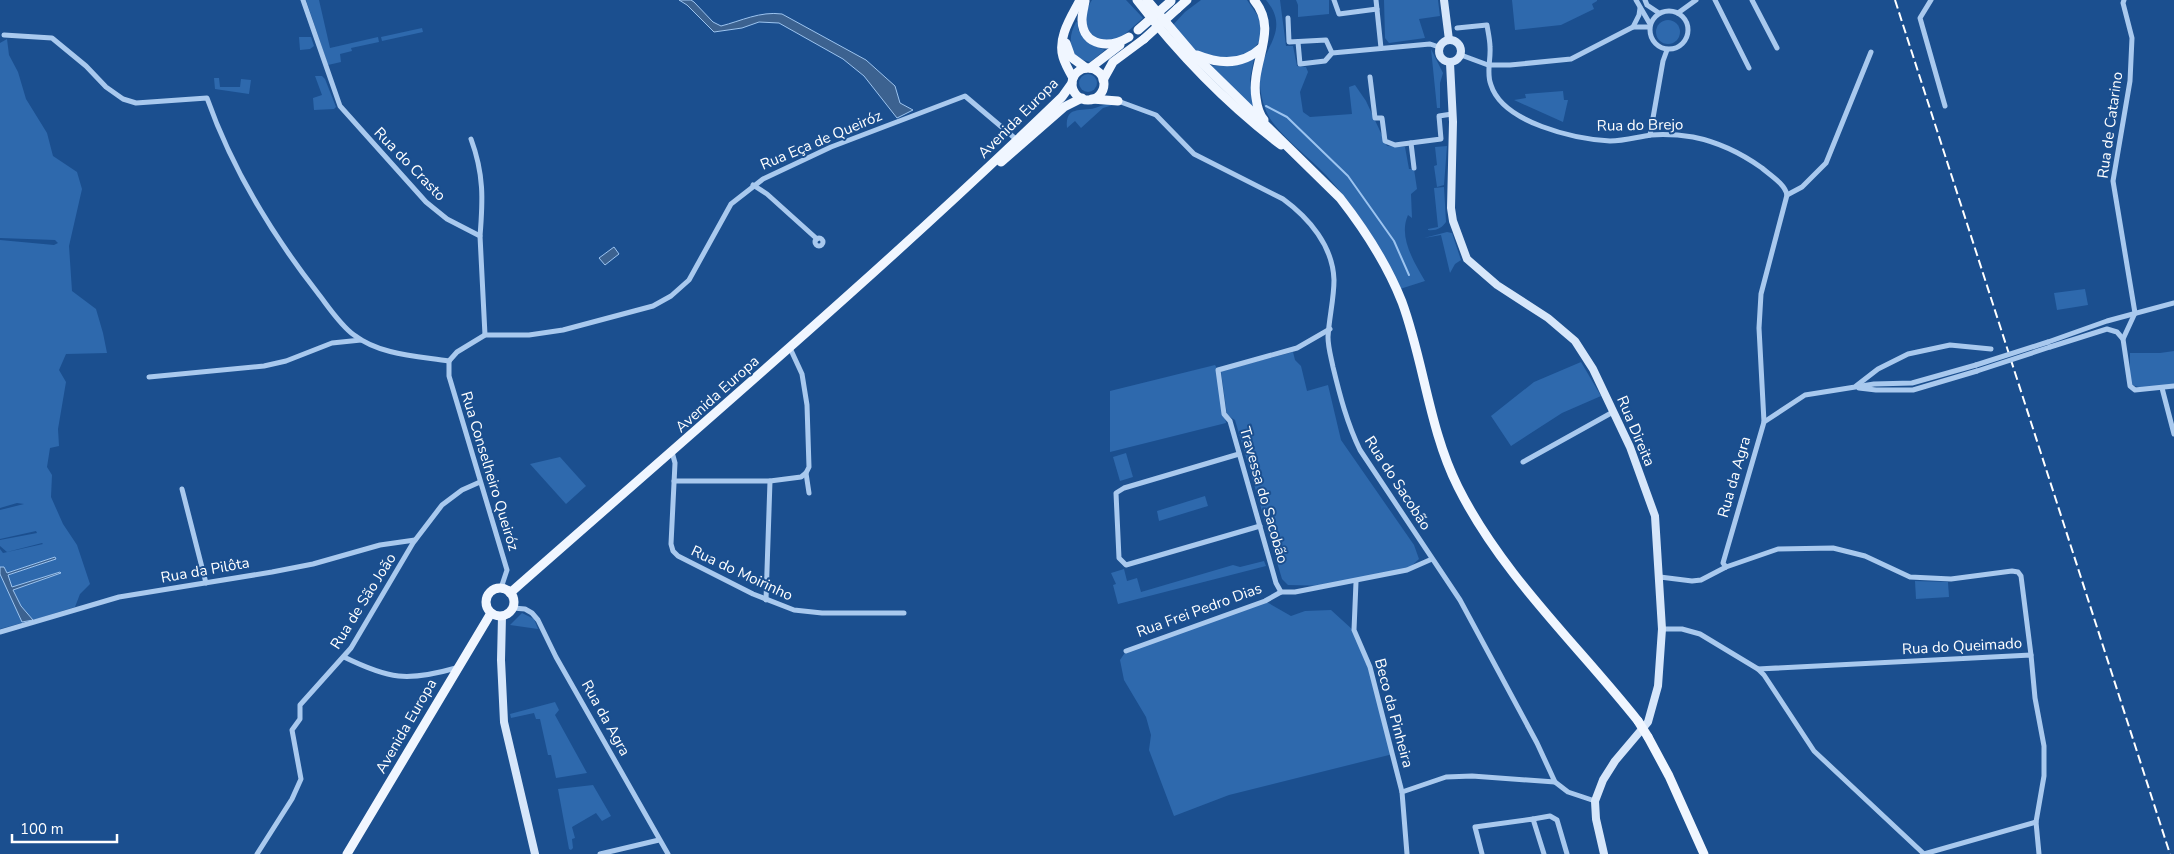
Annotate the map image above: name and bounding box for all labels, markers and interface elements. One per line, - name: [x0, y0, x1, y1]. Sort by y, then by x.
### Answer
- street label: Rua de Catarino: [2093, 70, 2127, 180]
- street label: Avenida Europa: [973, 73, 1063, 163]
- street label: Rua Eça de Queiróz: [757, 105, 885, 175]
- street label: Rua do Brejo: [1597, 114, 1683, 136]
- street label: Rua do Crasto: [370, 123, 450, 205]
- street label: Avenida Europa: [671, 351, 763, 437]
- street label: Rua Conselheiro Queiróz: [456, 389, 524, 553]
- street label: Rua Direita: [1612, 393, 1660, 469]
- street label: Travessa do Sacobão: [1235, 424, 1293, 566]
- street label: Rua do Sacobão: [1360, 432, 1436, 534]
- street label: Rua da Agra: [1713, 434, 1755, 520]
- street label: Rua do Moirinho: [688, 541, 796, 605]
- street label: Rua de São João: [325, 549, 401, 653]
- street label: Rua da Pilôta: [159, 552, 251, 588]
- street label: Rua Frei Pedro Dias: [1134, 578, 1264, 642]
- street label: Rua do Queimado: [1901, 633, 2023, 659]
- street label: Beco da Pinheira: [1370, 656, 1418, 770]
- street label: Avenida Europa: [371, 675, 441, 777]
- street label: Rua da Agra: [577, 677, 635, 759]
- scale bar: [12, 812, 118, 844]
- text: 100 m: [20, 819, 64, 839]

